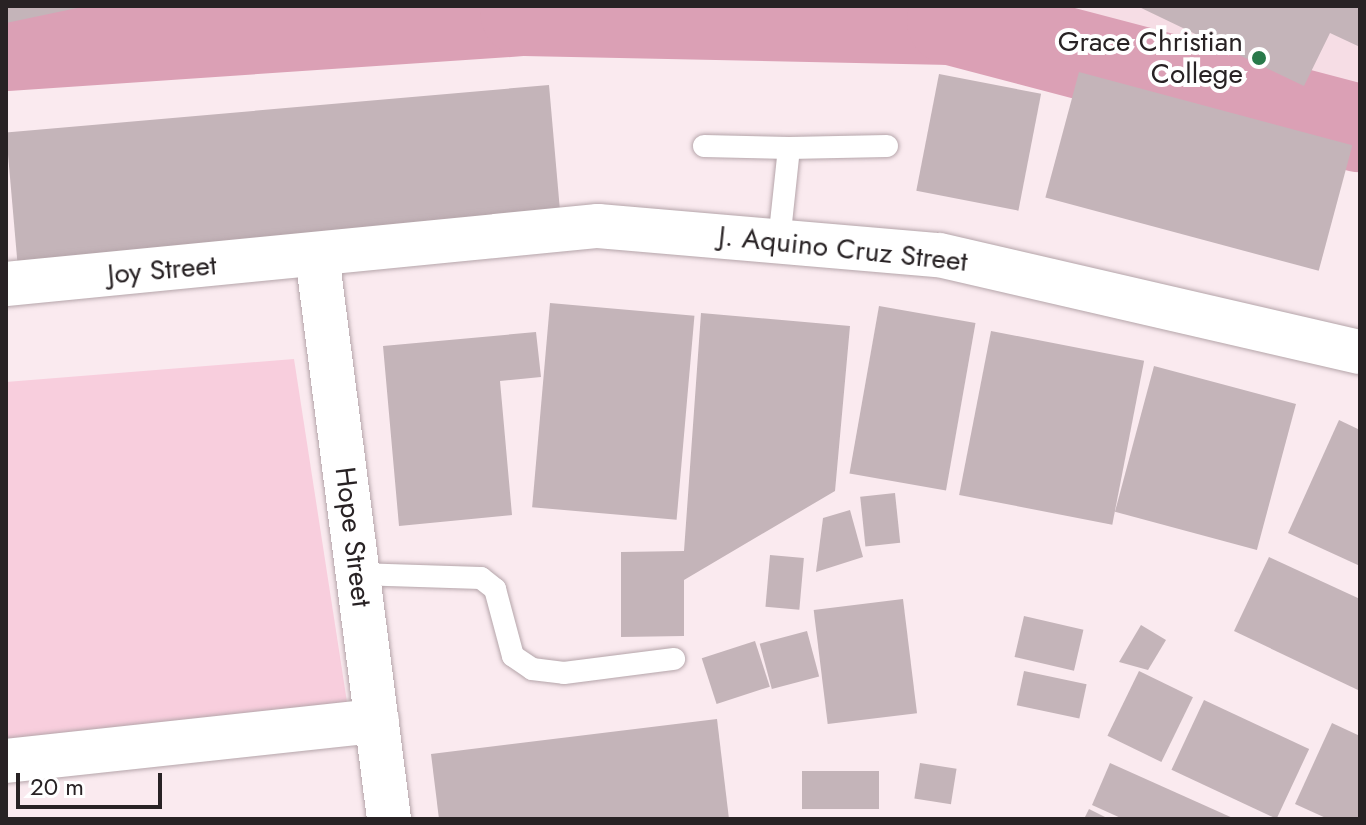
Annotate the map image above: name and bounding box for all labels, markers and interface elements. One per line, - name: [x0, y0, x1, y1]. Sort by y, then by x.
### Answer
- place label: Grace Christian College: [1058, 25, 1243, 91]
- marker: Grace Christian College: [1250, 49, 1268, 67]
- street label: J. Aquino Cruz Street: [717, 219, 969, 279]
- street label: Joy Street: [106, 249, 218, 291]
- street label: Hope Street: [328, 465, 378, 609]
- scale bar: [20, 757, 166, 807]
- text: 20 m: [30, 769, 84, 804]

